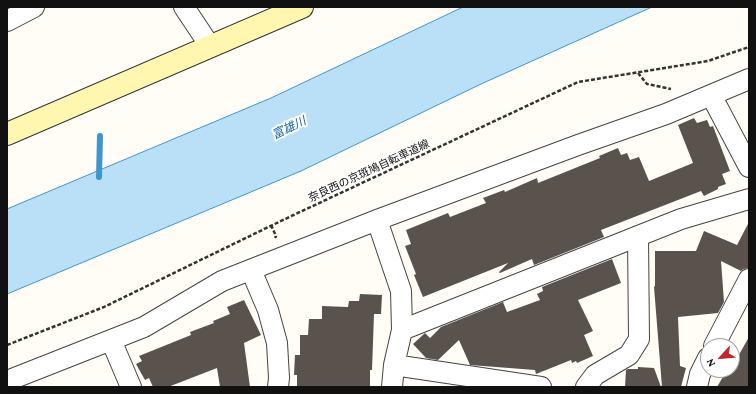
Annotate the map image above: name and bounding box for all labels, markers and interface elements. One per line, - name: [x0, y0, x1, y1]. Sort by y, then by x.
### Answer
- water label: 富雄川: [270, 114, 308, 142]
- street label: 奈良西の京斑鳩自転車道線: [306, 137, 432, 205]
- north arrow: [700, 338, 740, 378]
- text: N: [703, 357, 717, 369]

